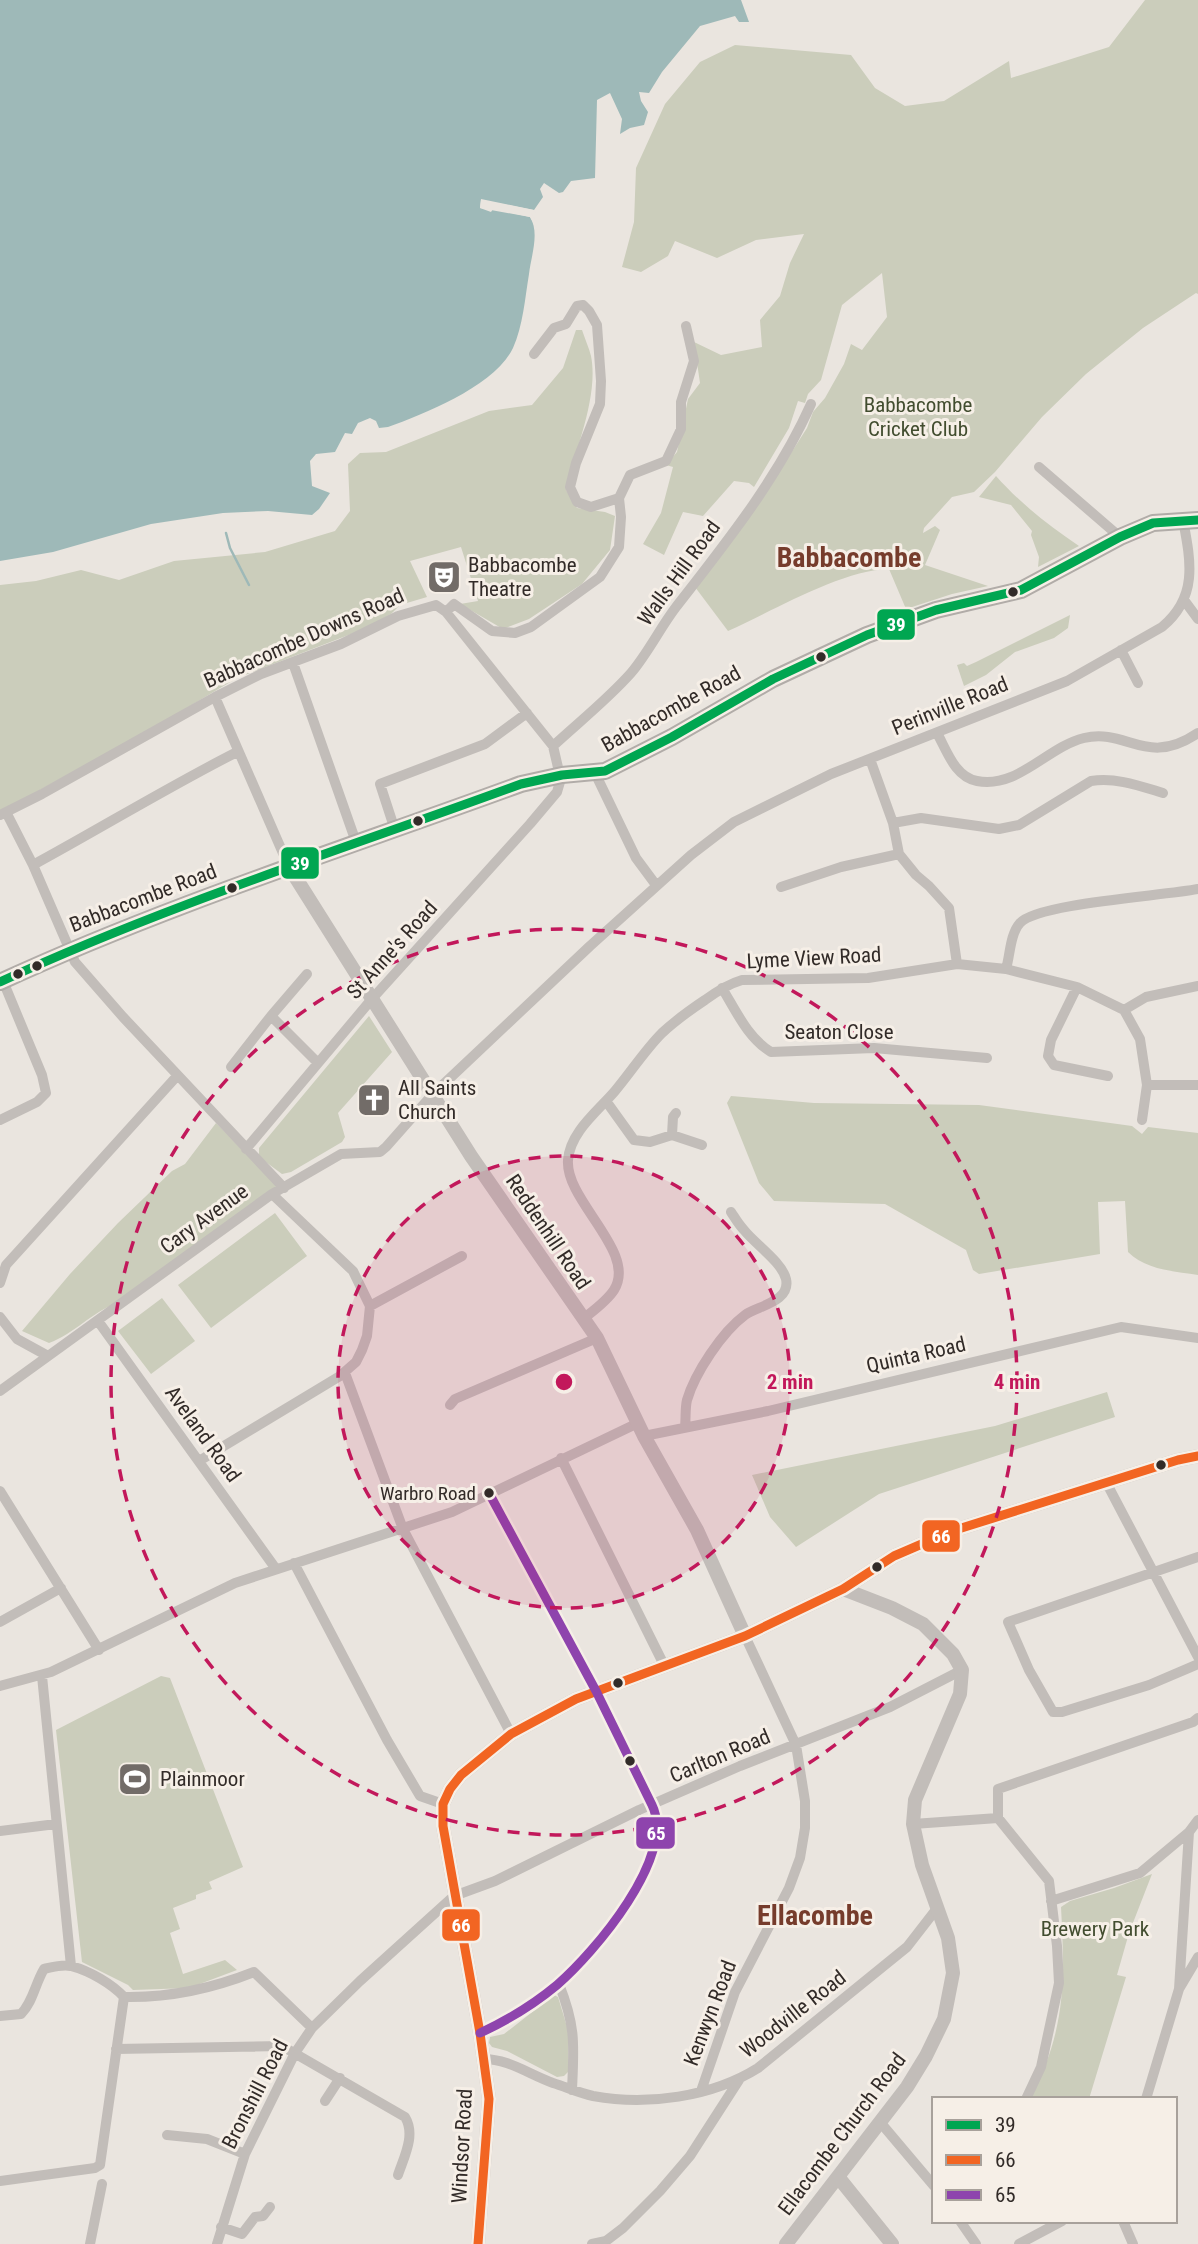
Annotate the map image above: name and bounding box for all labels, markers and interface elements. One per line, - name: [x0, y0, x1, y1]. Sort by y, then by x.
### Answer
- park label: Babbacombe Cricket Club: [864, 393, 972, 441]
- street label: Walls Hill Road: [633, 516, 725, 630]
- district label: Babbacombe: [777, 541, 921, 574]
- place label: Babbacombe Theatre: [468, 553, 577, 601]
- theatre icon: Babbacombe Theatre: [425, 558, 463, 596]
- street label: Babbacombe Downs Road: [200, 583, 408, 693]
- unlabelled marker: [1006, 585, 1020, 599]
- line badge: 39: [876, 608, 916, 641]
- text: 39: [886, 613, 906, 636]
- unlabelled marker: [814, 650, 828, 664]
- street label: Babbacombe Road: [597, 661, 745, 757]
- street label: Perinville Road: [888, 672, 1012, 740]
- unlabelled marker: [411, 814, 425, 828]
- line badge: 39: [280, 846, 320, 880]
- text: 39: [290, 852, 310, 875]
- street label: Babbacombe Road: [66, 859, 220, 937]
- unlabelled marker: [225, 881, 239, 895]
- street label: St Anne's Road: [342, 896, 442, 1004]
- street label: Lyme View Road: [746, 942, 882, 974]
- unlabelled marker: [30, 959, 44, 973]
- unlabelled marker: [11, 967, 25, 981]
- street label: Seaton Close: [784, 1020, 894, 1044]
- place label: All Saints Church: [398, 1076, 476, 1124]
- church icon: All Saints Church: [355, 1081, 393, 1119]
- street label: Reddenhill Road: [501, 1170, 595, 1294]
- street label: Cary Avenue: [155, 1179, 253, 1259]
- street label: Quinta Road: [864, 1332, 968, 1378]
- centre of rings: [552, 1370, 576, 1394]
- text: 2 min: [767, 1370, 813, 1394]
- text: 4 min: [994, 1370, 1040, 1394]
- street label: Aveland Road: [160, 1381, 246, 1487]
- unlabelled marker: [1154, 1458, 1168, 1472]
- place label: Warbro Road: [380, 1482, 476, 1505]
- marker: Warbro Road: [482, 1486, 496, 1500]
- line badge: 66: [921, 1519, 961, 1553]
- text: 66: [931, 1525, 951, 1548]
- unlabelled marker: [870, 1560, 884, 1574]
- unlabelled marker: [611, 1676, 625, 1690]
- street label: Carlton Road: [666, 1724, 774, 1788]
- unlabelled marker: [623, 1754, 637, 1768]
- sports icon: Plainmoor: [116, 1760, 154, 1798]
- place label: Plainmoor: [160, 1767, 245, 1791]
- line badge: 65: [635, 1816, 676, 1850]
- text: 65: [646, 1822, 666, 1845]
- district label: Ellacombe: [757, 1899, 873, 1932]
- line badge: 66: [441, 1908, 481, 1942]
- text: 66: [451, 1914, 471, 1937]
- park label: Brewery Park: [1041, 1917, 1150, 1941]
- street label: Kenwyn Road: [679, 1957, 741, 2069]
- street label: Woodville Road: [735, 1965, 851, 2063]
- street label: Bronshill Road: [217, 2035, 293, 2153]
- street label: Ellacombe Church Road: [773, 2048, 911, 2220]
- street label: Windsor Road: [447, 2088, 477, 2204]
- legend: [932, 2097, 1177, 2223]
- text: 39: [995, 2113, 1016, 2137]
- text: 66: [995, 2148, 1016, 2172]
- text: 65: [995, 2183, 1016, 2207]

